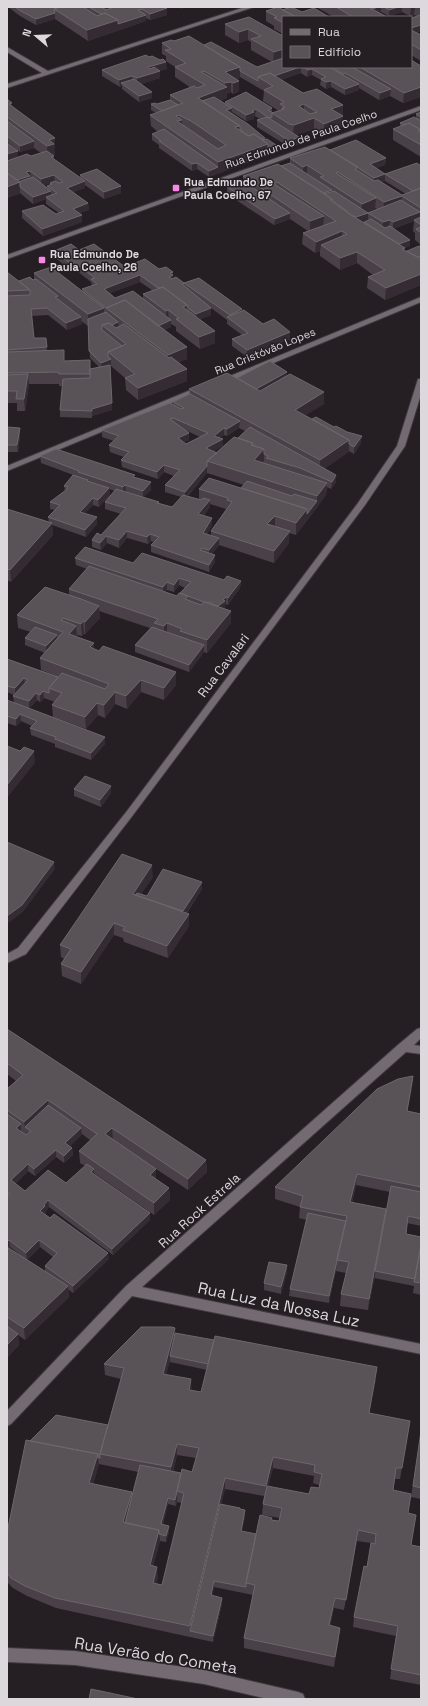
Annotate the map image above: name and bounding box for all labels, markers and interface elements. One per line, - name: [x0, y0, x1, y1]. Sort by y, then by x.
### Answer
- north arrow: [16, 16, 56, 56]
- legend: [282, 16, 412, 68]
- text: Rua: [318, 24, 340, 40]
- text: N: [19, 27, 34, 39]
- text: Edifício: [318, 44, 361, 60]
- street label: Rua Edmundo de Paula Coelho: [223, 106, 379, 172]
- place label: Rua Edmundo De Paula Coelho, 67: [184, 175, 273, 202]
- marker: Rua Edmundo De Paula Coelho, 67: [171, 183, 181, 193]
- place label: Rua Edmundo De Paula Coelho, 26: [50, 247, 139, 274]
- marker: Rua Edmundo De Paula Coelho, 26: [37, 255, 47, 265]
- street label: Rua Cristóvão Lopes: [213, 324, 318, 378]
- street label: Rua Cavalari: [194, 630, 253, 701]
- street label: Rua Rock Estrela: [155, 1169, 244, 1252]
- street label: Rua Luz da Nossa Luz: [196, 1277, 362, 1332]
- street label: Rua Verão do Cometa: [73, 1632, 239, 1679]

